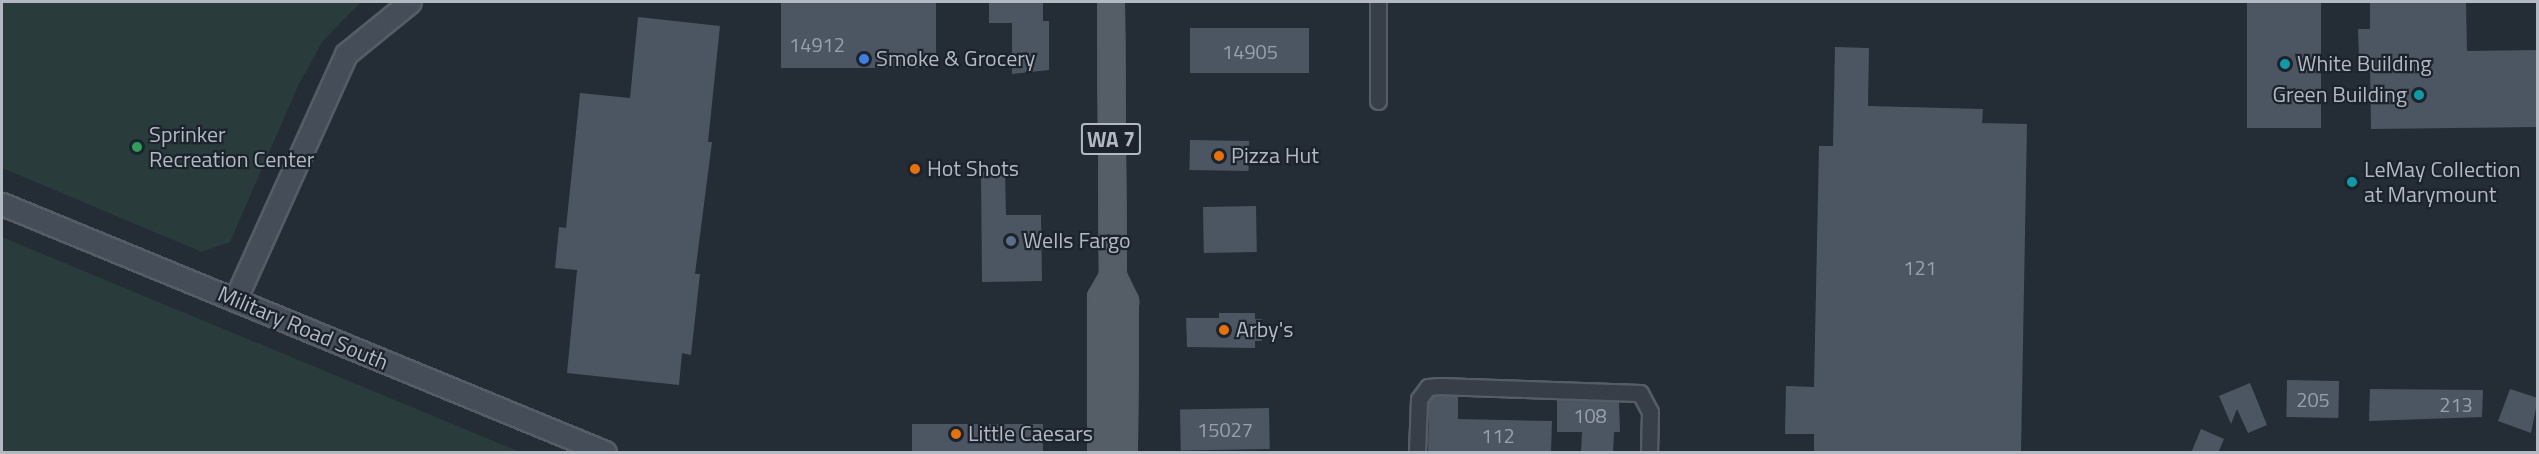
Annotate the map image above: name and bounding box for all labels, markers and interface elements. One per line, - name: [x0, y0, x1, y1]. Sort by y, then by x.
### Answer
- house number: 14912: [789, 32, 845, 56]
- house number: 14905: [1222, 39, 1278, 63]
- place label: Smoke & Grocery: [876, 46, 1035, 72]
- place label: White Building: [2297, 51, 2432, 77]
- marker: Smoke & Grocery: [857, 52, 871, 66]
- marker: White Building: [2278, 57, 2292, 71]
- place label: Green Building: [2272, 82, 2407, 108]
- marker: Green Building: [2412, 88, 2426, 102]
- place label: Sprinker Recreation Center: [149, 121, 314, 172]
- road number: WA 7: [1080, 121, 1142, 157]
- marker: Sprinker Recreation Center: [130, 140, 144, 154]
- place label: Pizza Hut: [1231, 143, 1319, 169]
- marker: Pizza Hut: [1212, 149, 1226, 163]
- place label: Hot Shots: [927, 156, 1019, 182]
- place label: LeMay Collection at Marymount: [2364, 156, 2521, 208]
- marker: Hot Shots: [908, 162, 922, 176]
- marker: LeMay Collection at Marymount: [2345, 175, 2359, 189]
- place label: Wells Fargo: [1023, 228, 1131, 254]
- marker: Wells Fargo: [1004, 234, 1018, 248]
- house number: 121: [1903, 255, 1937, 279]
- street label: Military Road South: [214, 280, 392, 376]
- place label: Arby's: [1236, 317, 1293, 343]
- marker: Arby's: [1217, 323, 1231, 337]
- house number: 205: [2296, 387, 2330, 411]
- house number: 213: [2439, 392, 2473, 416]
- house number: 108: [1573, 403, 1607, 427]
- house number: 15027: [1197, 417, 1253, 441]
- place label: Little Caesars: [968, 421, 1093, 447]
- house number: 112: [1481, 423, 1515, 447]
- marker: Little Caesars: [949, 427, 963, 441]

